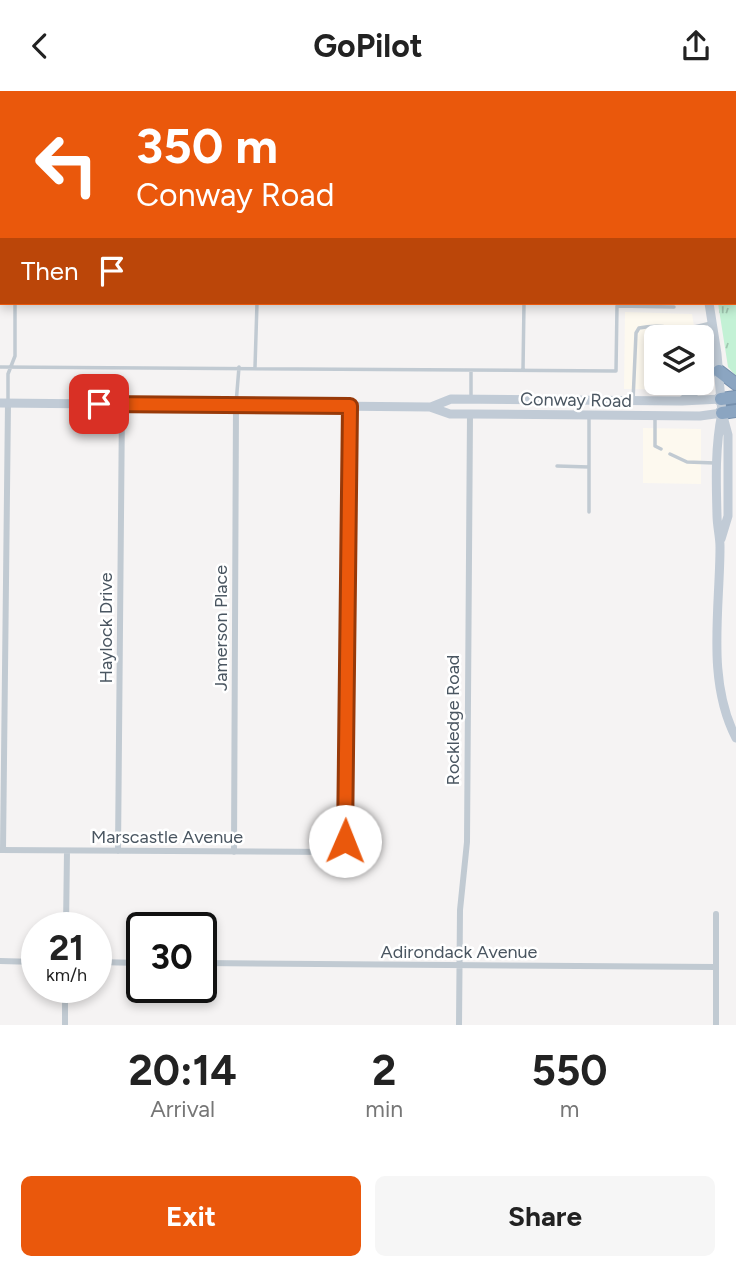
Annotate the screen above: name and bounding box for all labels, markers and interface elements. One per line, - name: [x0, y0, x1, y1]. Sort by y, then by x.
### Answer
- icon: back: [21, 27, 59, 65]
- text: GoPilot: [313, 27, 423, 65]
- icon: share: [677, 27, 715, 65]
- text: 350 m: [136, 116, 278, 175]
- icon: left: [21, 119, 112, 210]
- text: Conway Road: [136, 176, 334, 214]
- icon: arrive: [93, 252, 131, 290]
- text: Then: [21, 255, 79, 287]
- map controls: [644, 325, 714, 395]
- button: layers: [644, 325, 714, 395]
- pin: [69, 374, 129, 434]
- icon: arrive: [80, 385, 118, 423]
- street label: Conway Road: [520, 388, 632, 412]
- street label: Jamerson Place: [210, 565, 232, 691]
- street label: Haylock Drive: [95, 572, 117, 683]
- street label: Rockledge Road: [442, 655, 464, 785]
- position arrow: [308, 804, 382, 878]
- street label: Marscastle Avenue: [91, 826, 243, 848]
- speed limit sign: 30: [126, 912, 217, 1003]
- text: 21: [49, 927, 84, 969]
- street label: Adirondack Avenue: [381, 941, 538, 963]
- text: km/h: [46, 964, 87, 986]
- text: 20:14: [128, 1045, 237, 1096]
- text: 2: [372, 1045, 396, 1096]
- text: 550: [532, 1045, 608, 1096]
- text: Arrival: [150, 1095, 215, 1123]
- text: min: [365, 1095, 403, 1123]
- text: m: [560, 1095, 579, 1123]
- button: Exit: [21, 1176, 361, 1256]
- button: Share: [375, 1176, 715, 1256]

